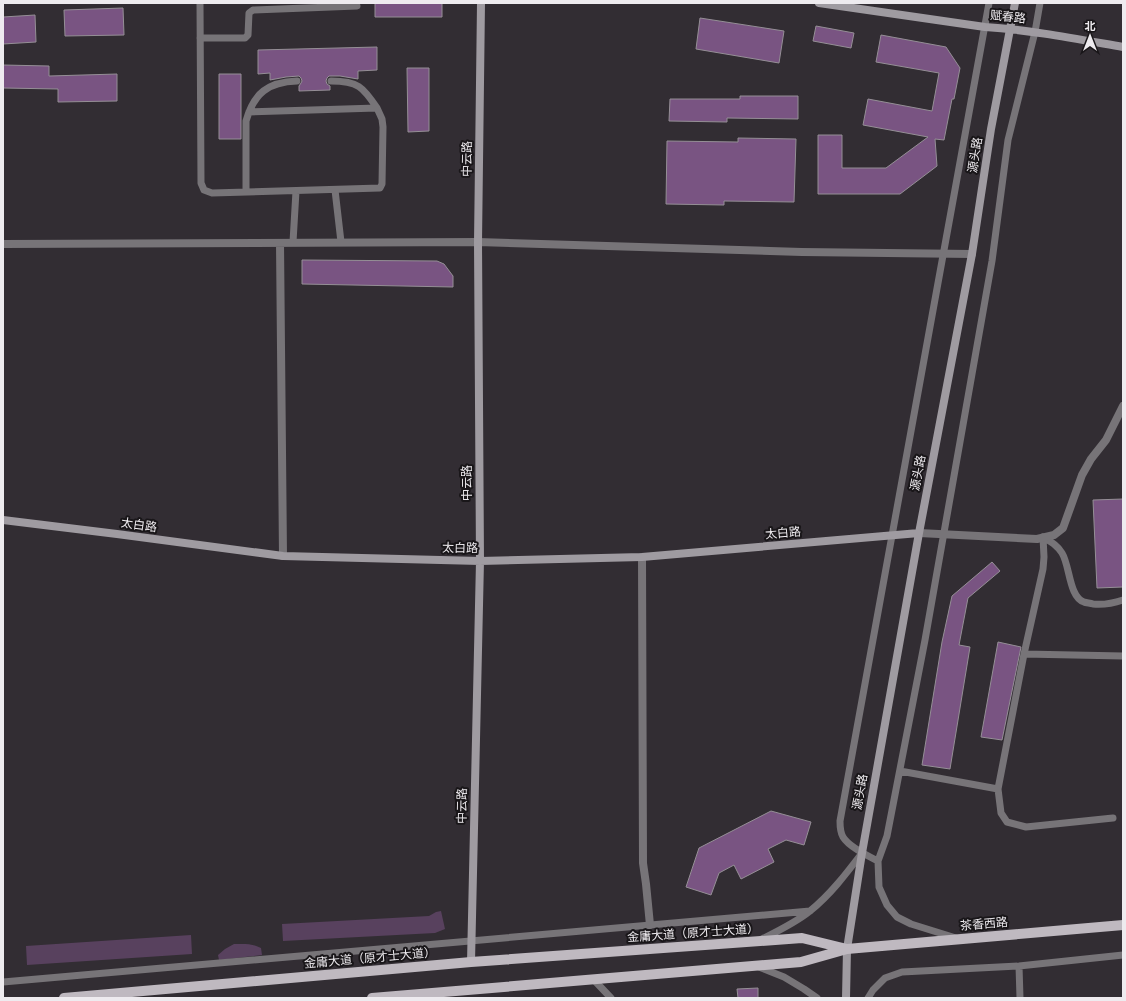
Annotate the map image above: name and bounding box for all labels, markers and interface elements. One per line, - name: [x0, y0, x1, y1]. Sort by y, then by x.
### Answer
- street label: 赋春路: [989, 7, 1027, 25]
- north arrow: [1070, 16, 1110, 56]
- text: 北: [1085, 19, 1096, 32]
- street label: 源头路: [964, 136, 984, 174]
- street label: 中云路: [459, 141, 473, 177]
- street label: 源头路: [907, 454, 927, 492]
- street label: 中云路: [459, 465, 473, 501]
- street label: 太白路: [120, 515, 158, 533]
- street label: 太白路: [764, 523, 801, 541]
- street label: 太白路: [442, 540, 478, 554]
- street label: 源头路: [849, 773, 869, 811]
- street label: 中云路: [454, 788, 468, 824]
- street label: 茶香西路: [959, 914, 1008, 932]
- street label: 金庸大道（原才士大道）: [627, 920, 759, 944]
- street label: 金庸大道（原才士大道）: [304, 944, 436, 970]

